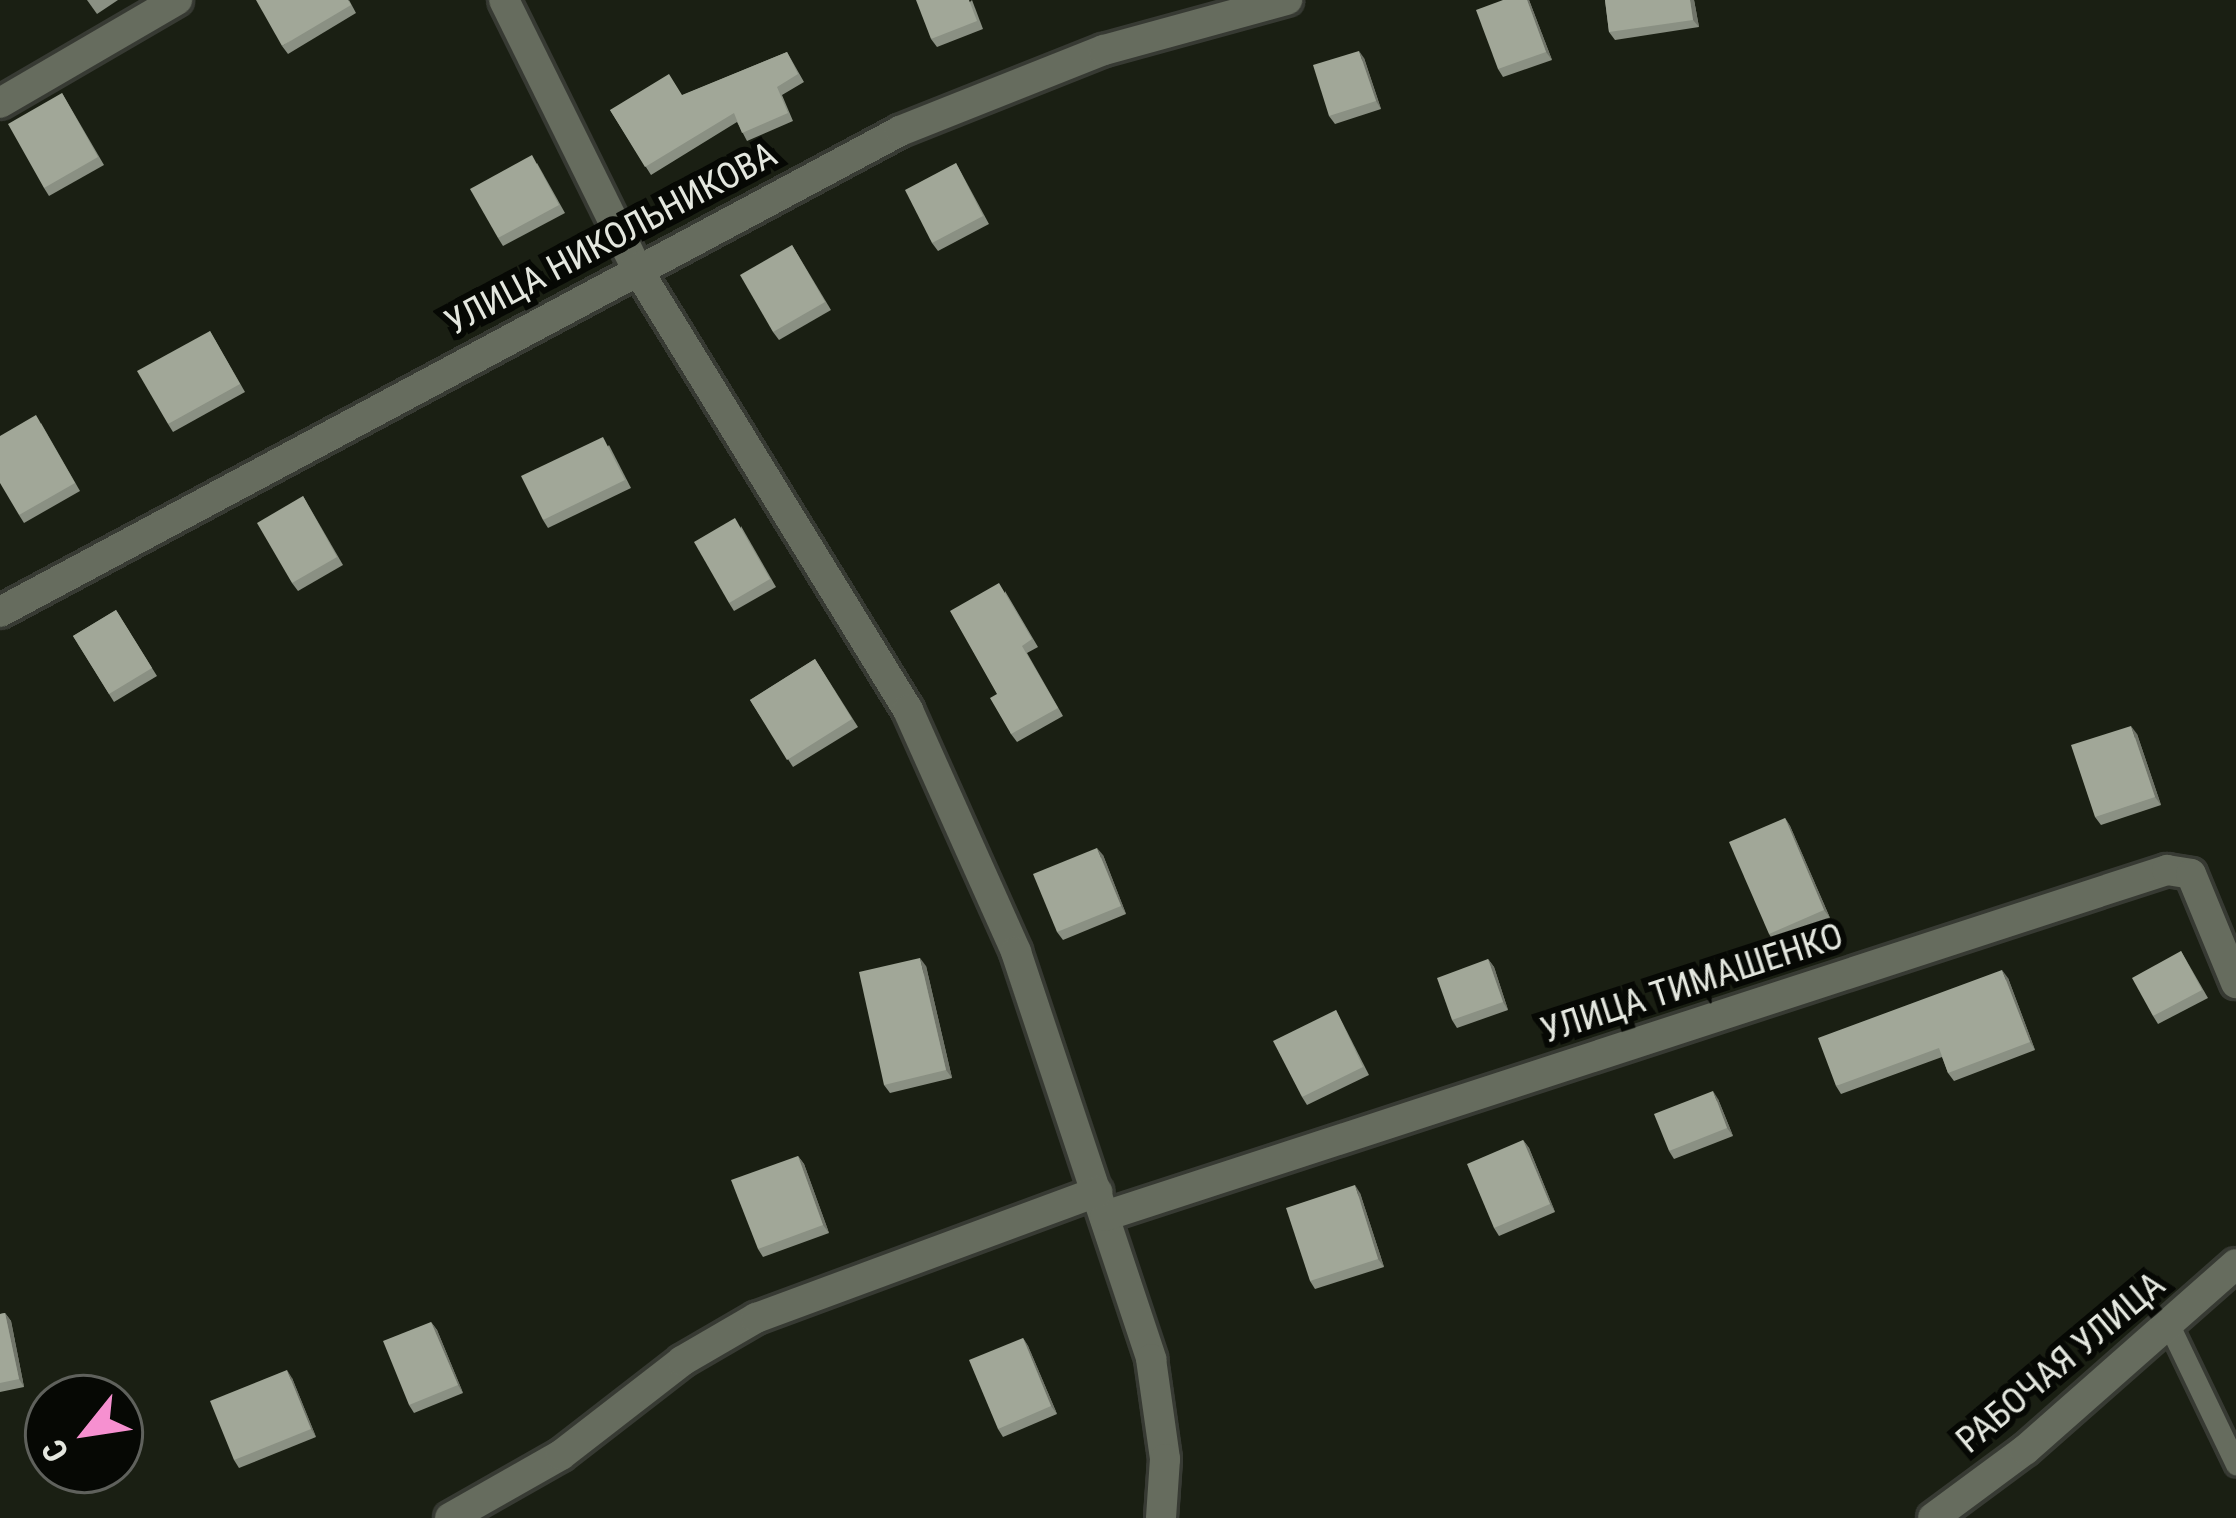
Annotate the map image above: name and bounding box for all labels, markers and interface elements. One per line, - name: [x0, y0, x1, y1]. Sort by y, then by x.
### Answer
- street label: УЛИЦА НИКОЛЬНИКОВА: [438, 133, 784, 345]
- street label: УЛИЦА ТИМАШЕНКО: [1535, 915, 1849, 1053]
- street label: РАБОЧАЯ УЛИЦА: [1948, 1263, 2174, 1463]
- north arrow: [24, 1374, 144, 1494]
- text: С: [33, 1433, 77, 1469]

